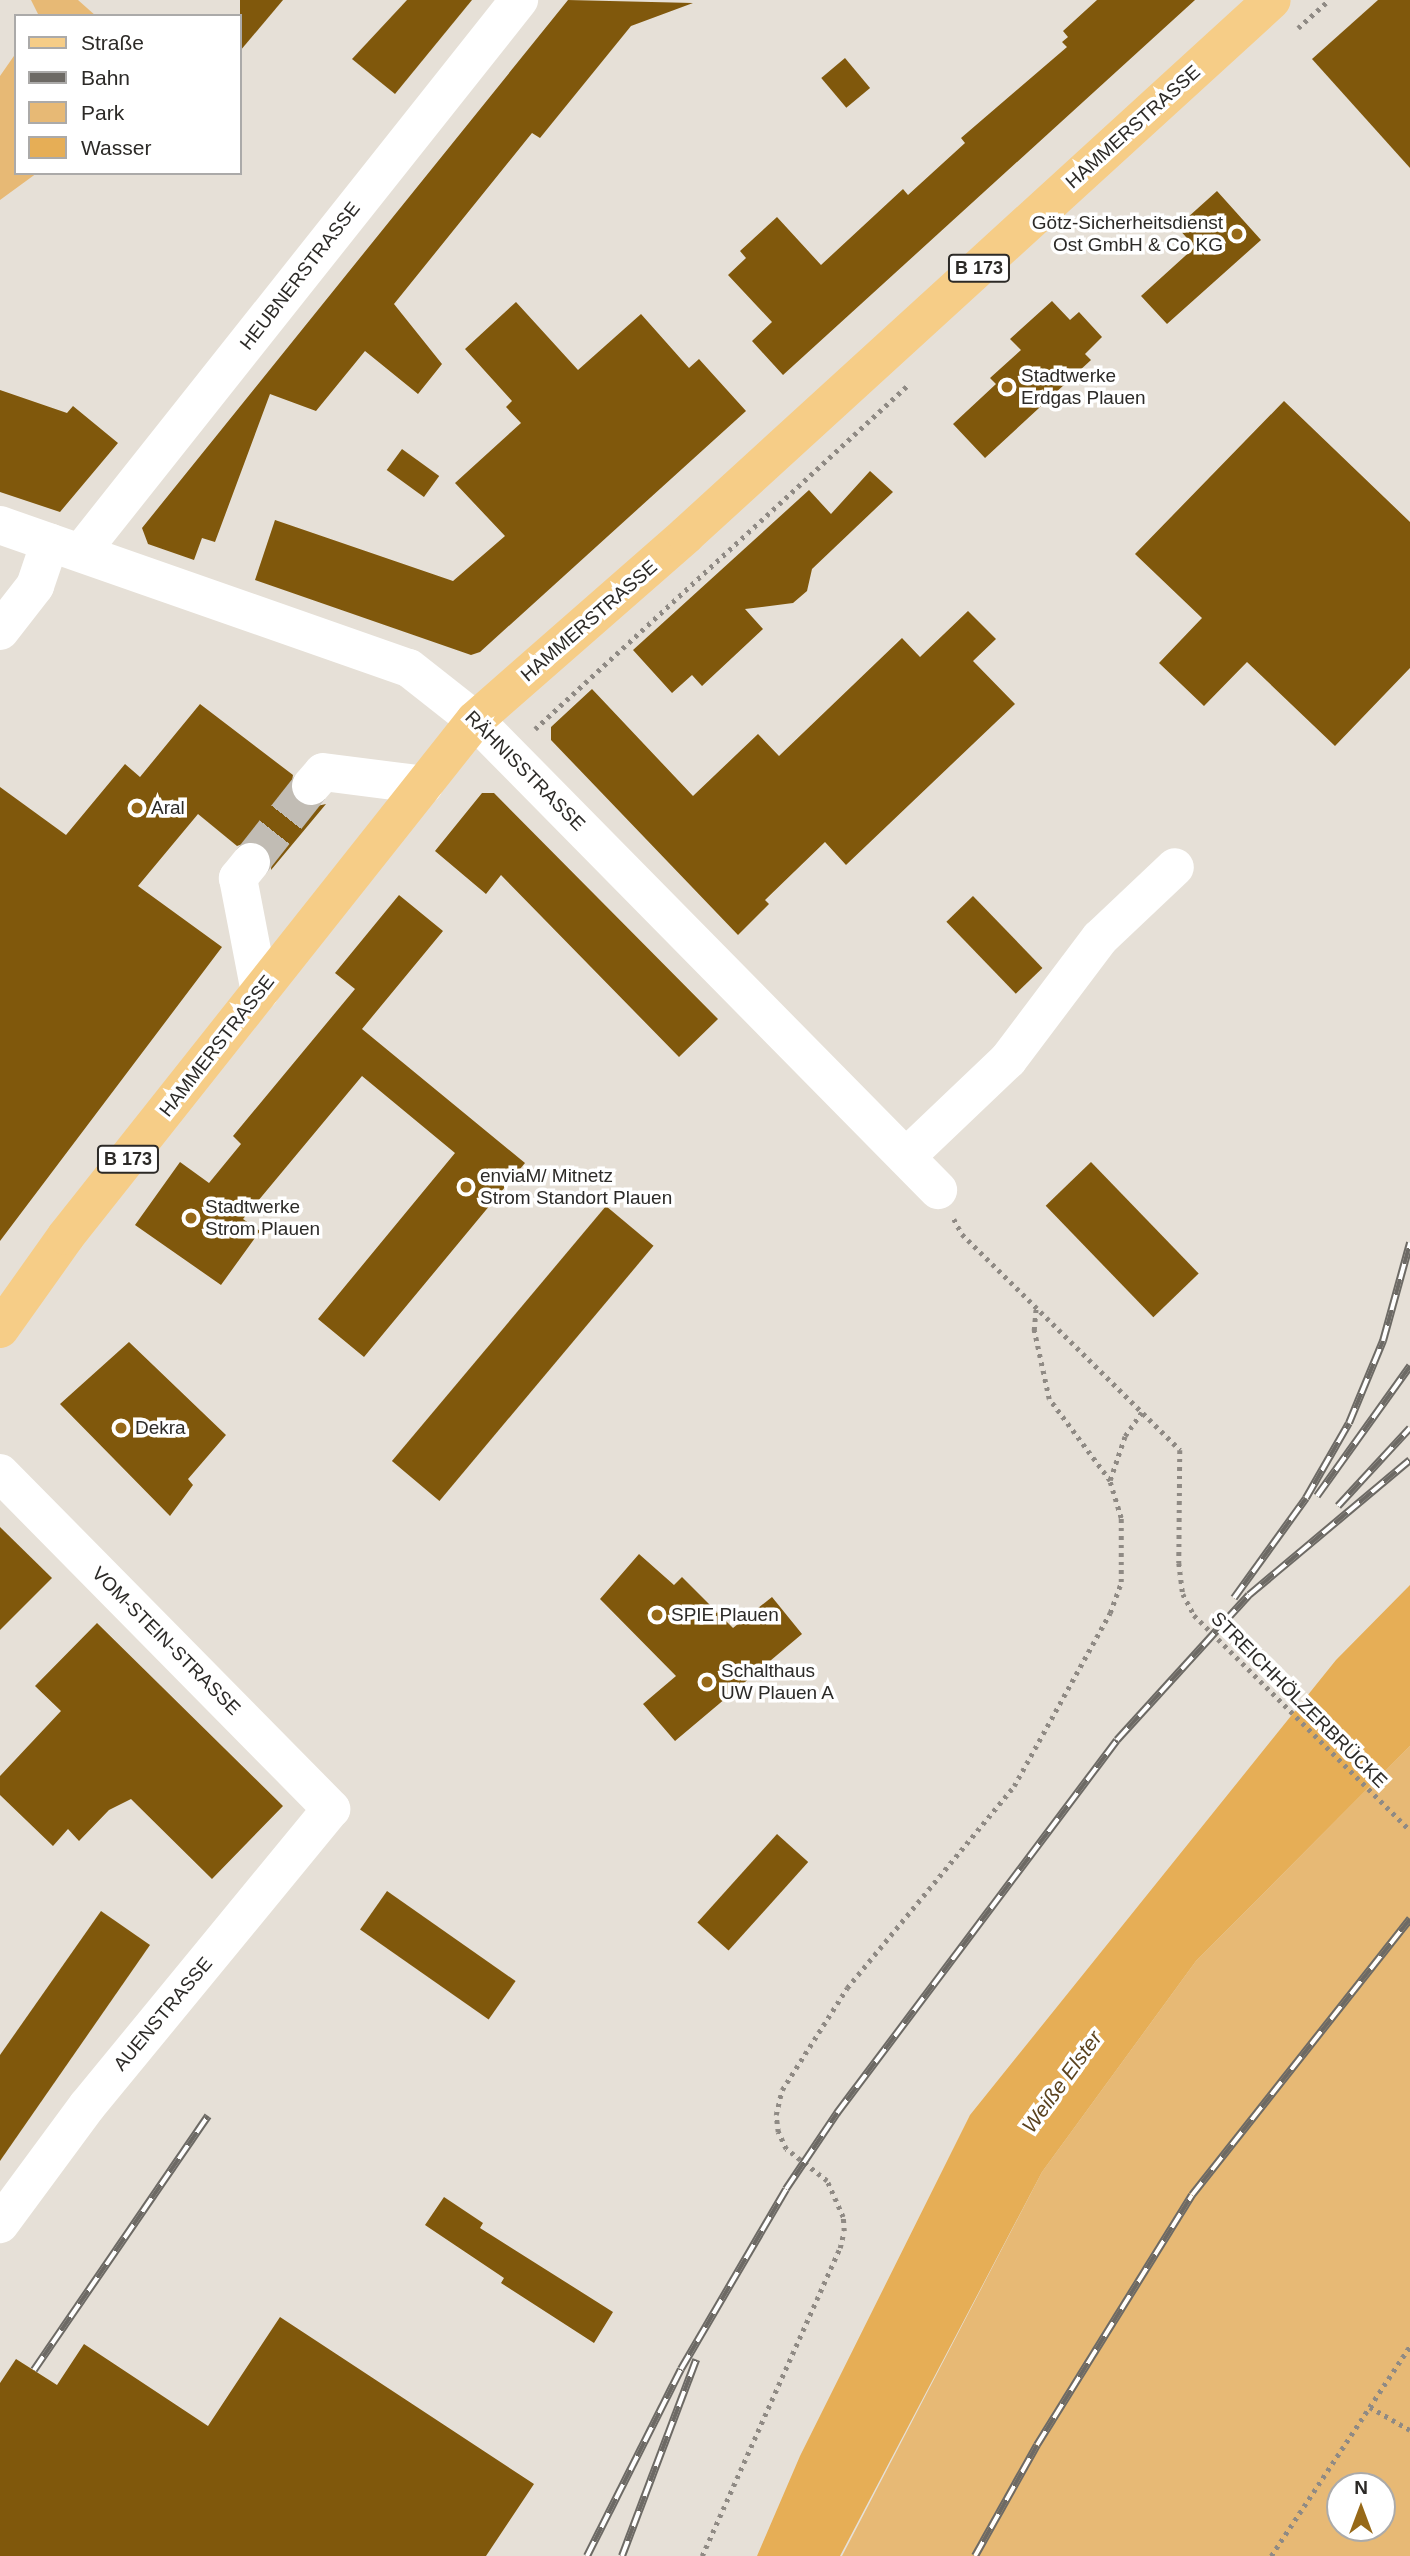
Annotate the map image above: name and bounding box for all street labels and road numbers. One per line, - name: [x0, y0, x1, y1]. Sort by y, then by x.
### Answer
- street label: HAMMERSTRASSE: [1061, 61, 1205, 193]
- street label: HEUBNERSTRASSE: [235, 197, 365, 355]
- road number: B 173: [948, 254, 1010, 282]
- street label: HAMMERSTRASSE: [516, 556, 662, 686]
- street label: RÄHNISSTRASSE: [460, 706, 590, 836]
- street label: HAMMERSTRASSE: [155, 971, 279, 1121]
- road number: B 173: [96, 1144, 160, 1174]
- street label: VOM-STEIN-STRASSE: [87, 1562, 245, 1720]
- street label: STREICHHÖLZERBRÜCKE: [1206, 1607, 1392, 1793]
- street label: AUENSTRASSE: [109, 1952, 217, 2076]

